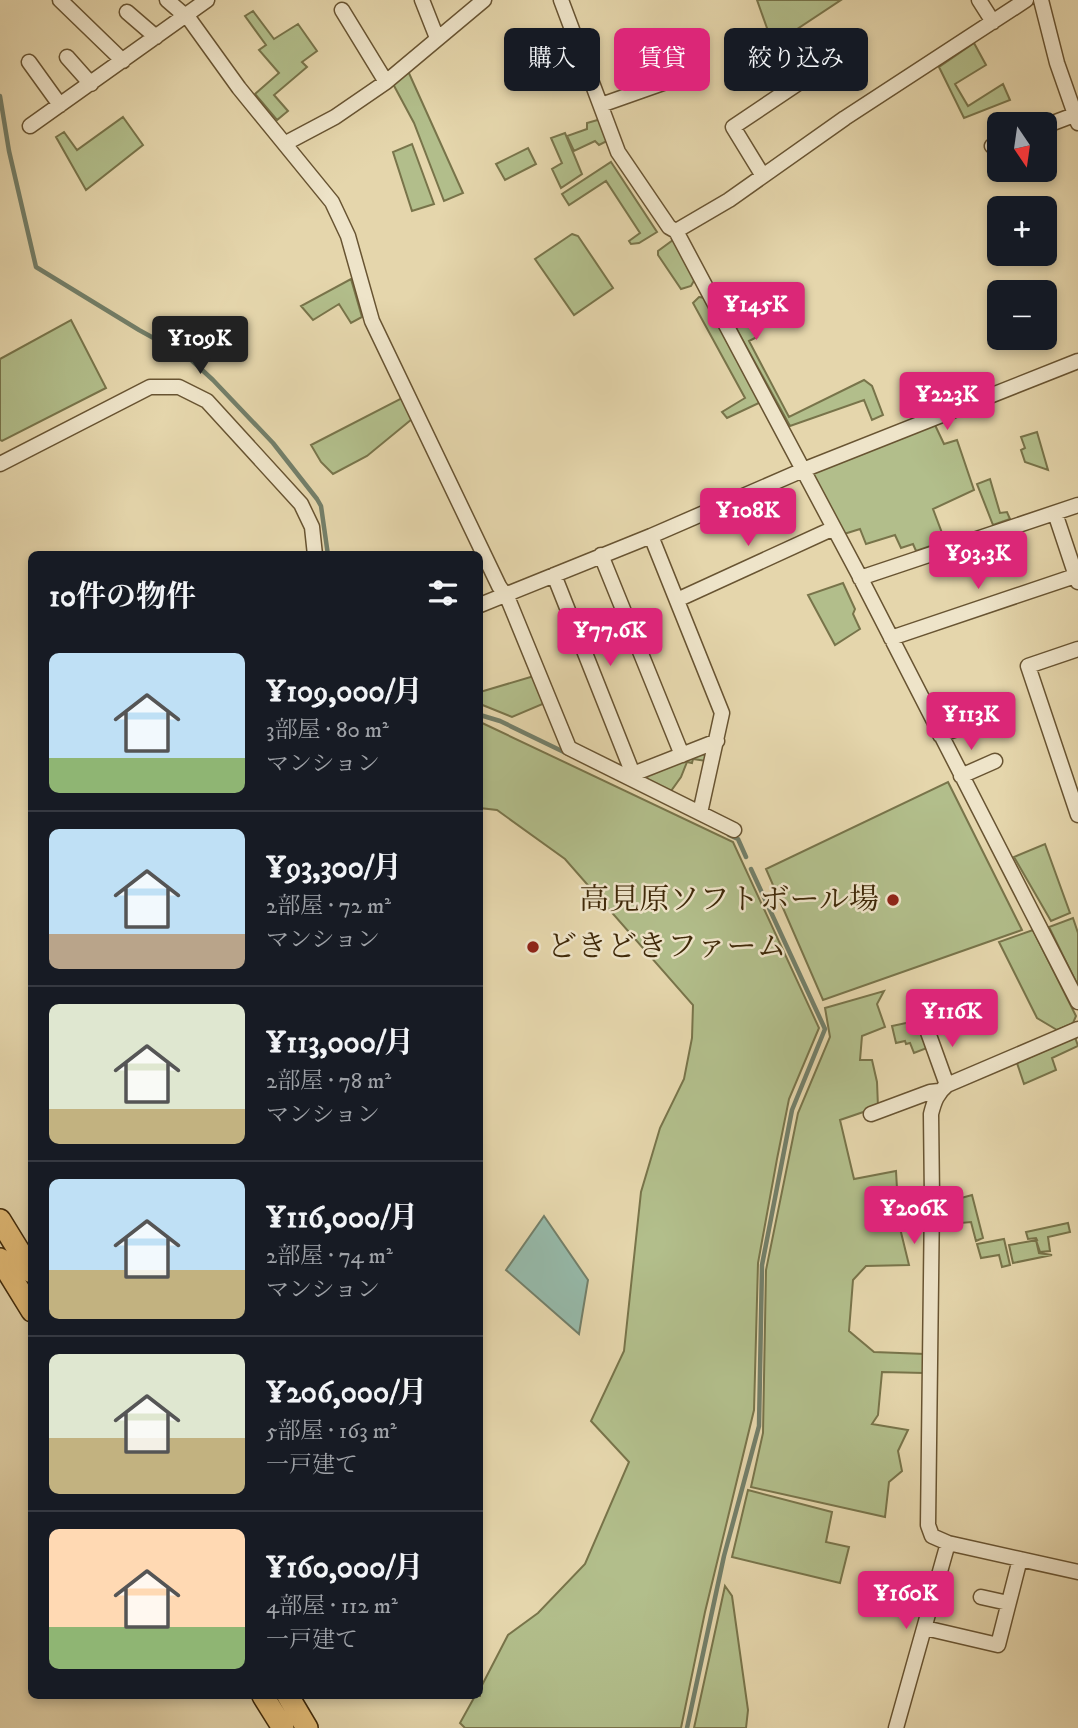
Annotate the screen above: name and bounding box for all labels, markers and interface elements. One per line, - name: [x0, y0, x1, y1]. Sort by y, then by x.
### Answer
- chip: 購入: [504, 28, 600, 91]
- chip: 賃貸: [614, 28, 710, 91]
- chip: 絞り込み: [724, 28, 868, 91]
- north arrow: [987, 112, 1057, 182]
- map controls: [987, 112, 1057, 350]
- button: +: [987, 196, 1057, 266]
- button: −: [987, 280, 1057, 350]
- pin: ¥145K: [707, 282, 805, 342]
- text: ¥145K: [724, 290, 788, 319]
- pin: ¥109K: [151, 316, 249, 376]
- text: ¥109K: [168, 324, 232, 353]
- pin: ¥223K: [898, 372, 996, 432]
- text: ¥223K: [916, 380, 978, 409]
- pin: ¥108K: [699, 489, 797, 548]
- text: ¥108K: [716, 496, 780, 525]
- pin: ¥93.3K: [921, 532, 1035, 591]
- text: ¥93.3K: [945, 539, 1011, 568]
- icon: filters: [424, 574, 462, 612]
- text: 10件の物件: [49, 579, 196, 616]
- pin: ¥77.6K: [553, 608, 667, 668]
- text: ¥77.6K: [573, 616, 647, 645]
- text: ¥109,000/月: [266, 674, 423, 711]
- icon: home: [105, 681, 189, 765]
- pin: ¥113K: [922, 692, 1020, 752]
- text: ¥113K: [942, 700, 1000, 729]
- text: 3部屋 · 80 m²: [266, 716, 389, 745]
- text: マンション: [266, 750, 380, 779]
- text: ¥93,300/月: [266, 850, 402, 887]
- icon: home: [105, 857, 189, 941]
- place label: 高見原ソフトボール場: [580, 882, 879, 919]
- text: 2部屋 · 72 m²: [266, 892, 391, 921]
- marker: 高見原ソフトボール場: [885, 892, 901, 908]
- text: マンション: [266, 926, 380, 955]
- place label: どきどきファーム: [547, 929, 786, 966]
- marker: どきどきファーム: [525, 939, 541, 955]
- pin: ¥116K: [903, 990, 1001, 1049]
- text: ¥116K: [922, 997, 982, 1026]
- text: ¥113,000/月: [266, 1025, 414, 1062]
- icon: home: [105, 1032, 189, 1116]
- text: 2部屋 · 78 m²: [266, 1067, 391, 1096]
- text: マンション: [266, 1101, 380, 1130]
- pin: ¥206K: [865, 1186, 963, 1246]
- text: ¥206K: [880, 1194, 948, 1223]
- text: ¥116,000/月: [266, 1200, 418, 1237]
- icon: home: [105, 1207, 189, 1291]
- text: 2部屋 · 74 m²: [266, 1242, 393, 1271]
- text: マンション: [266, 1276, 380, 1305]
- text: ¥206,000/月: [266, 1375, 427, 1412]
- icon: home: [105, 1382, 189, 1466]
- text: 5部屋 · 163 m²: [266, 1417, 397, 1446]
- text: 一戸建て: [266, 1451, 358, 1480]
- text: ¥160,000/月: [266, 1550, 423, 1587]
- icon: home: [105, 1557, 189, 1641]
- pin: ¥160K: [857, 1572, 955, 1631]
- text: ¥160K: [874, 1579, 938, 1608]
- text: 4部屋 · 112 m²: [266, 1592, 398, 1621]
- text: 一戸建て: [266, 1626, 358, 1655]

